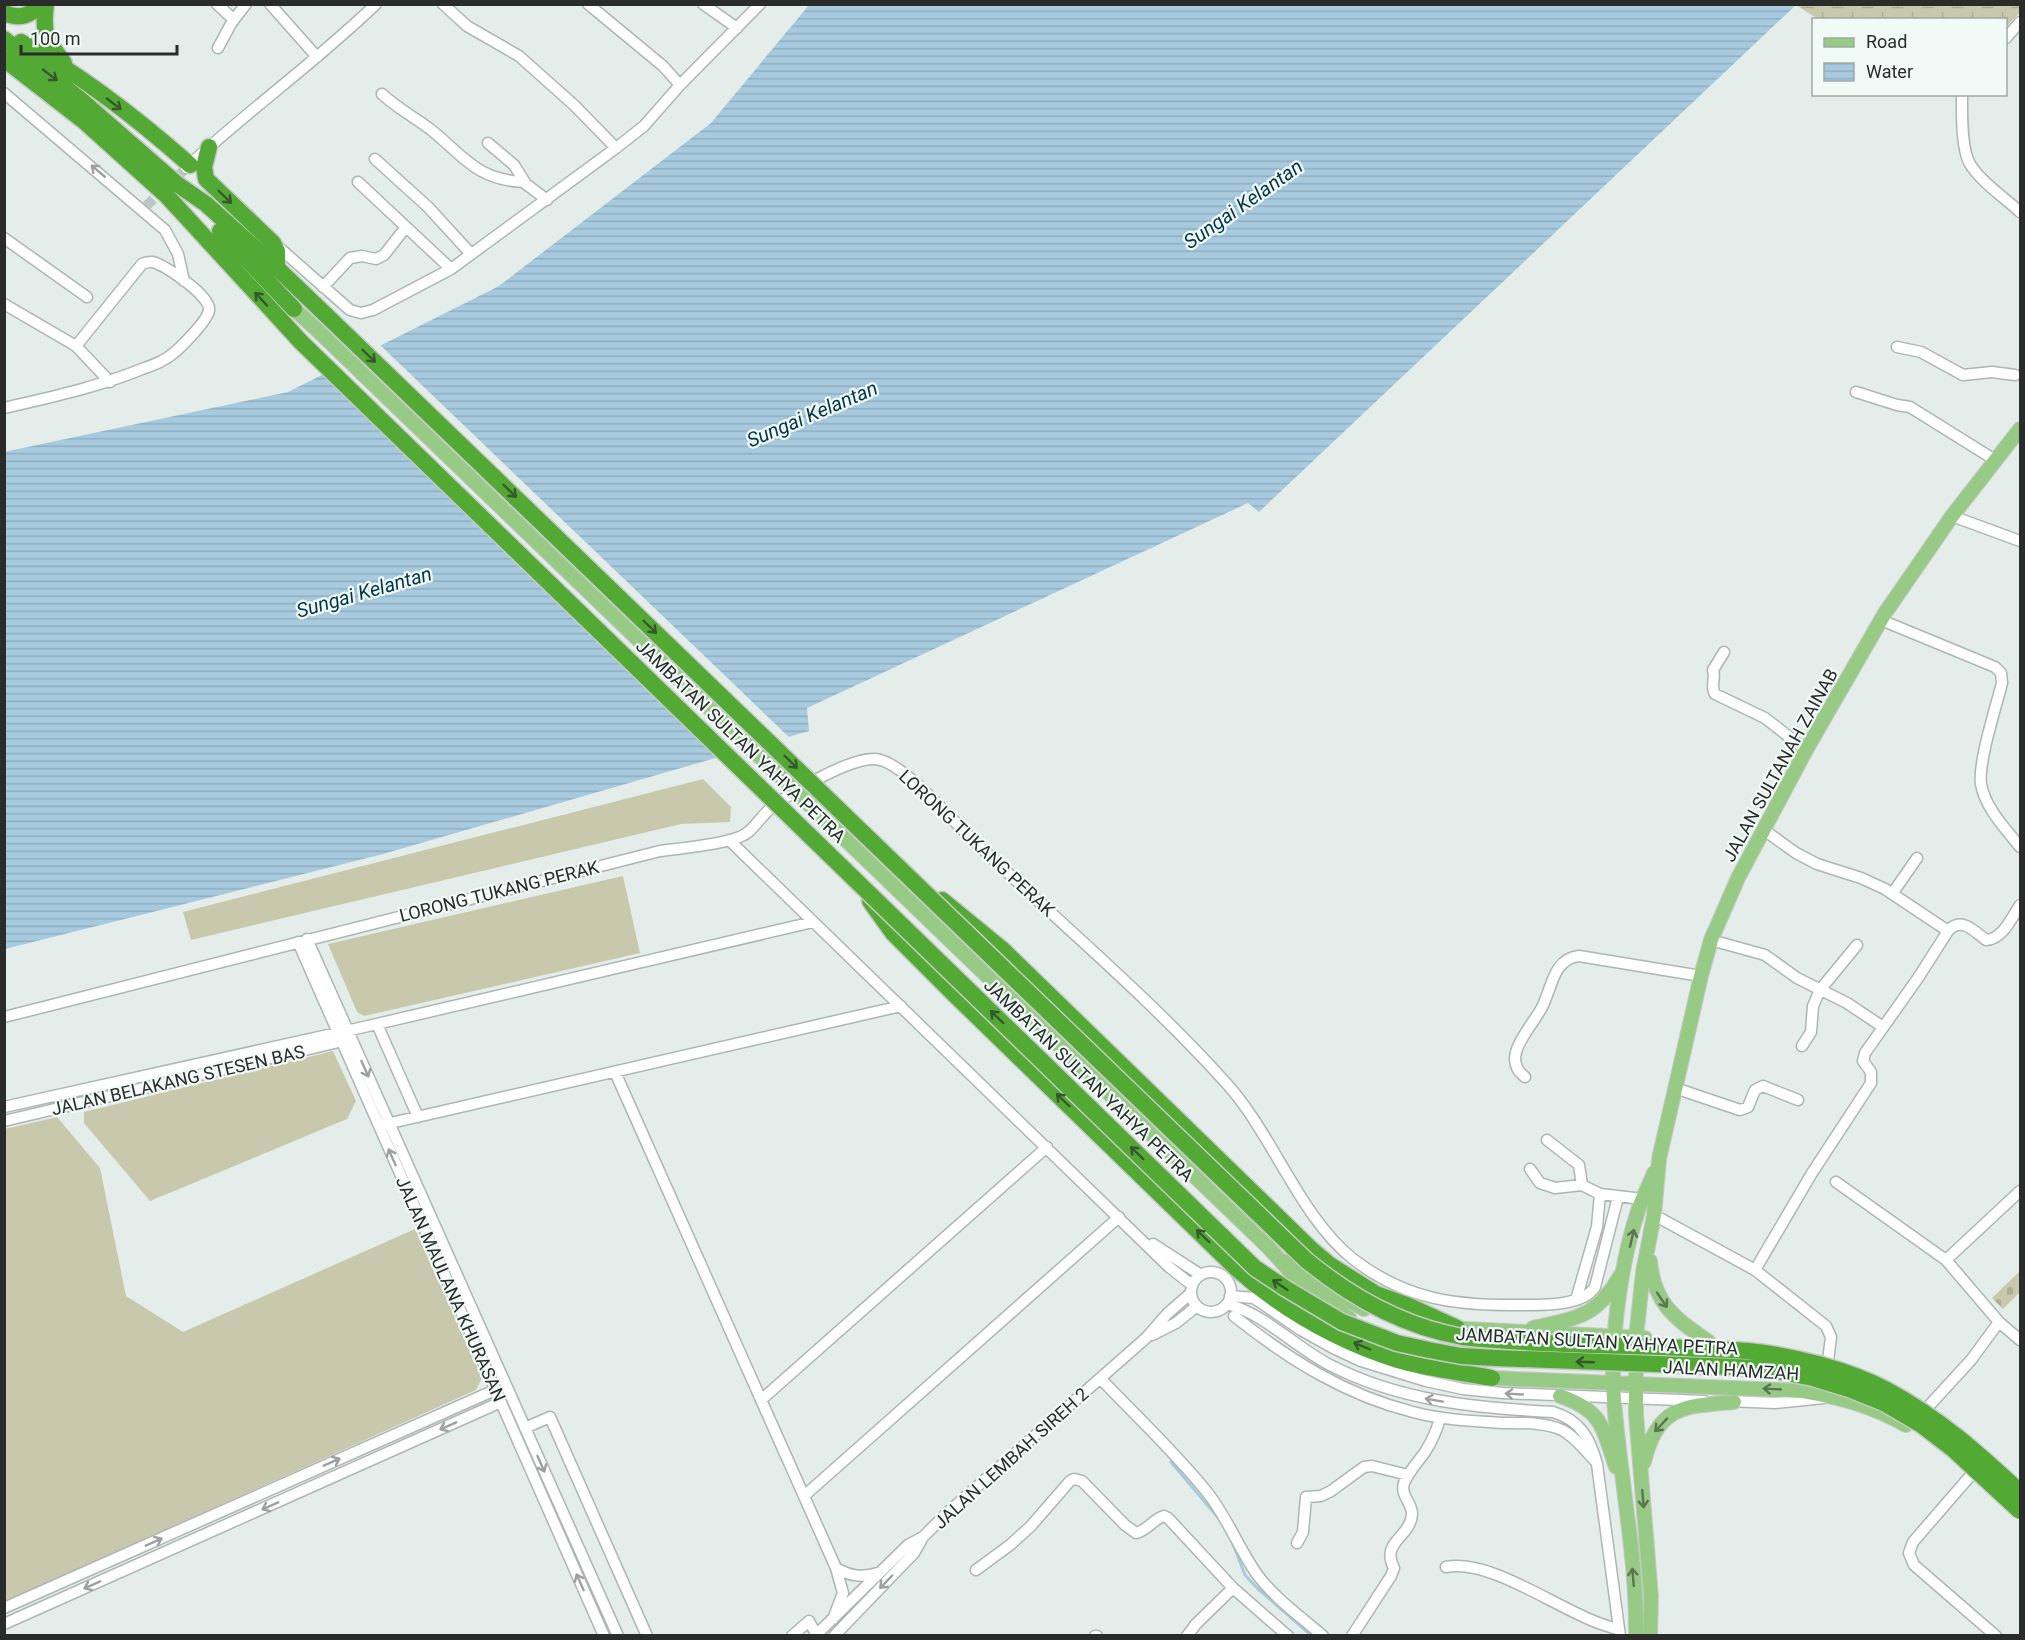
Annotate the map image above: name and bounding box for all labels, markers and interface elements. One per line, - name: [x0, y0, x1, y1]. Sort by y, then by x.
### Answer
- scale bar: [21, 18, 177, 56]
- legend: [1812, 18, 2007, 96]
- text: 100 m: [30, 28, 81, 49]
- text: Road: [1866, 31, 1907, 52]
- text: Water: [1866, 61, 1913, 82]
- one-way arrow: [42, 69, 58, 82]
- one-way arrow: [106, 98, 122, 110]
- water label: Sungai Kelantan: [1179, 154, 1307, 254]
- one-way arrow: [90, 165, 106, 178]
- one-way arrow: [217, 190, 232, 204]
- one-way arrow: [254, 292, 268, 307]
- one-way arrow: [362, 349, 377, 363]
- water label: Sungai Kelantan: [743, 376, 881, 452]
- one-way arrow: [502, 484, 517, 499]
- water label: Sungai Kelantan: [293, 561, 435, 623]
- one-way arrow: [643, 619, 658, 634]
- street label: JAMBATAN SULTAN YAHYA PETRA: [632, 635, 850, 847]
- street label: JALAN SULTANAH ZAINAB: [1718, 665, 1842, 865]
- one-way arrow: [783, 755, 798, 769]
- street label: LORONG TUKANG PERAK: [895, 765, 1060, 921]
- street label: LORONG TUKANG PERAK: [397, 856, 602, 926]
- street label: JAMBATAN SULTAN YAHYA PETRA: [980, 974, 1198, 1186]
- one-way arrow: [989, 1010, 1004, 1025]
- street label: JALAN BELAKANG STESEN BAS: [49, 1041, 307, 1119]
- one-way arrow: [360, 1060, 371, 1078]
- one-way arrow: [1056, 1093, 1071, 1107]
- one-way arrow: [1129, 1146, 1144, 1160]
- one-way arrow: [386, 1148, 398, 1166]
- street label: JALAN MAULANA KHURASAN: [392, 1173, 510, 1405]
- one-way arrow: [1196, 1228, 1211, 1243]
- one-way arrow: [1626, 1228, 1638, 1247]
- one-way arrow: [1272, 1279, 1289, 1291]
- one-way arrow: [1655, 1292, 1668, 1309]
- street label: JAMBATAN SULTAN YAHYA PETRA: [1455, 1323, 1739, 1359]
- one-way arrow: [1353, 1340, 1371, 1351]
- one-way arrow: [1576, 1356, 1596, 1367]
- street label: JALAN HAMZAH: [1662, 1356, 1800, 1384]
- street label: JALAN LEMBAH SIREH 2: [929, 1383, 1093, 1533]
- one-way arrow: [1763, 1384, 1783, 1395]
- one-way arrow: [1504, 1388, 1524, 1399]
- one-way arrow: [1424, 1394, 1444, 1405]
- one-way arrow: [1654, 1417, 1668, 1432]
- one-way arrow: [439, 1421, 457, 1432]
- one-way arrow: [536, 1455, 547, 1473]
- one-way arrow: [323, 1456, 341, 1467]
- one-way arrow: [1638, 1488, 1649, 1508]
- one-way arrow: [261, 1500, 279, 1512]
- one-way arrow: [144, 1535, 162, 1547]
- one-way arrow: [1627, 1568, 1638, 1588]
- one-way arrow: [574, 1573, 585, 1591]
- one-way arrow: [879, 1574, 894, 1589]
- one-way arrow: [83, 1580, 101, 1592]

